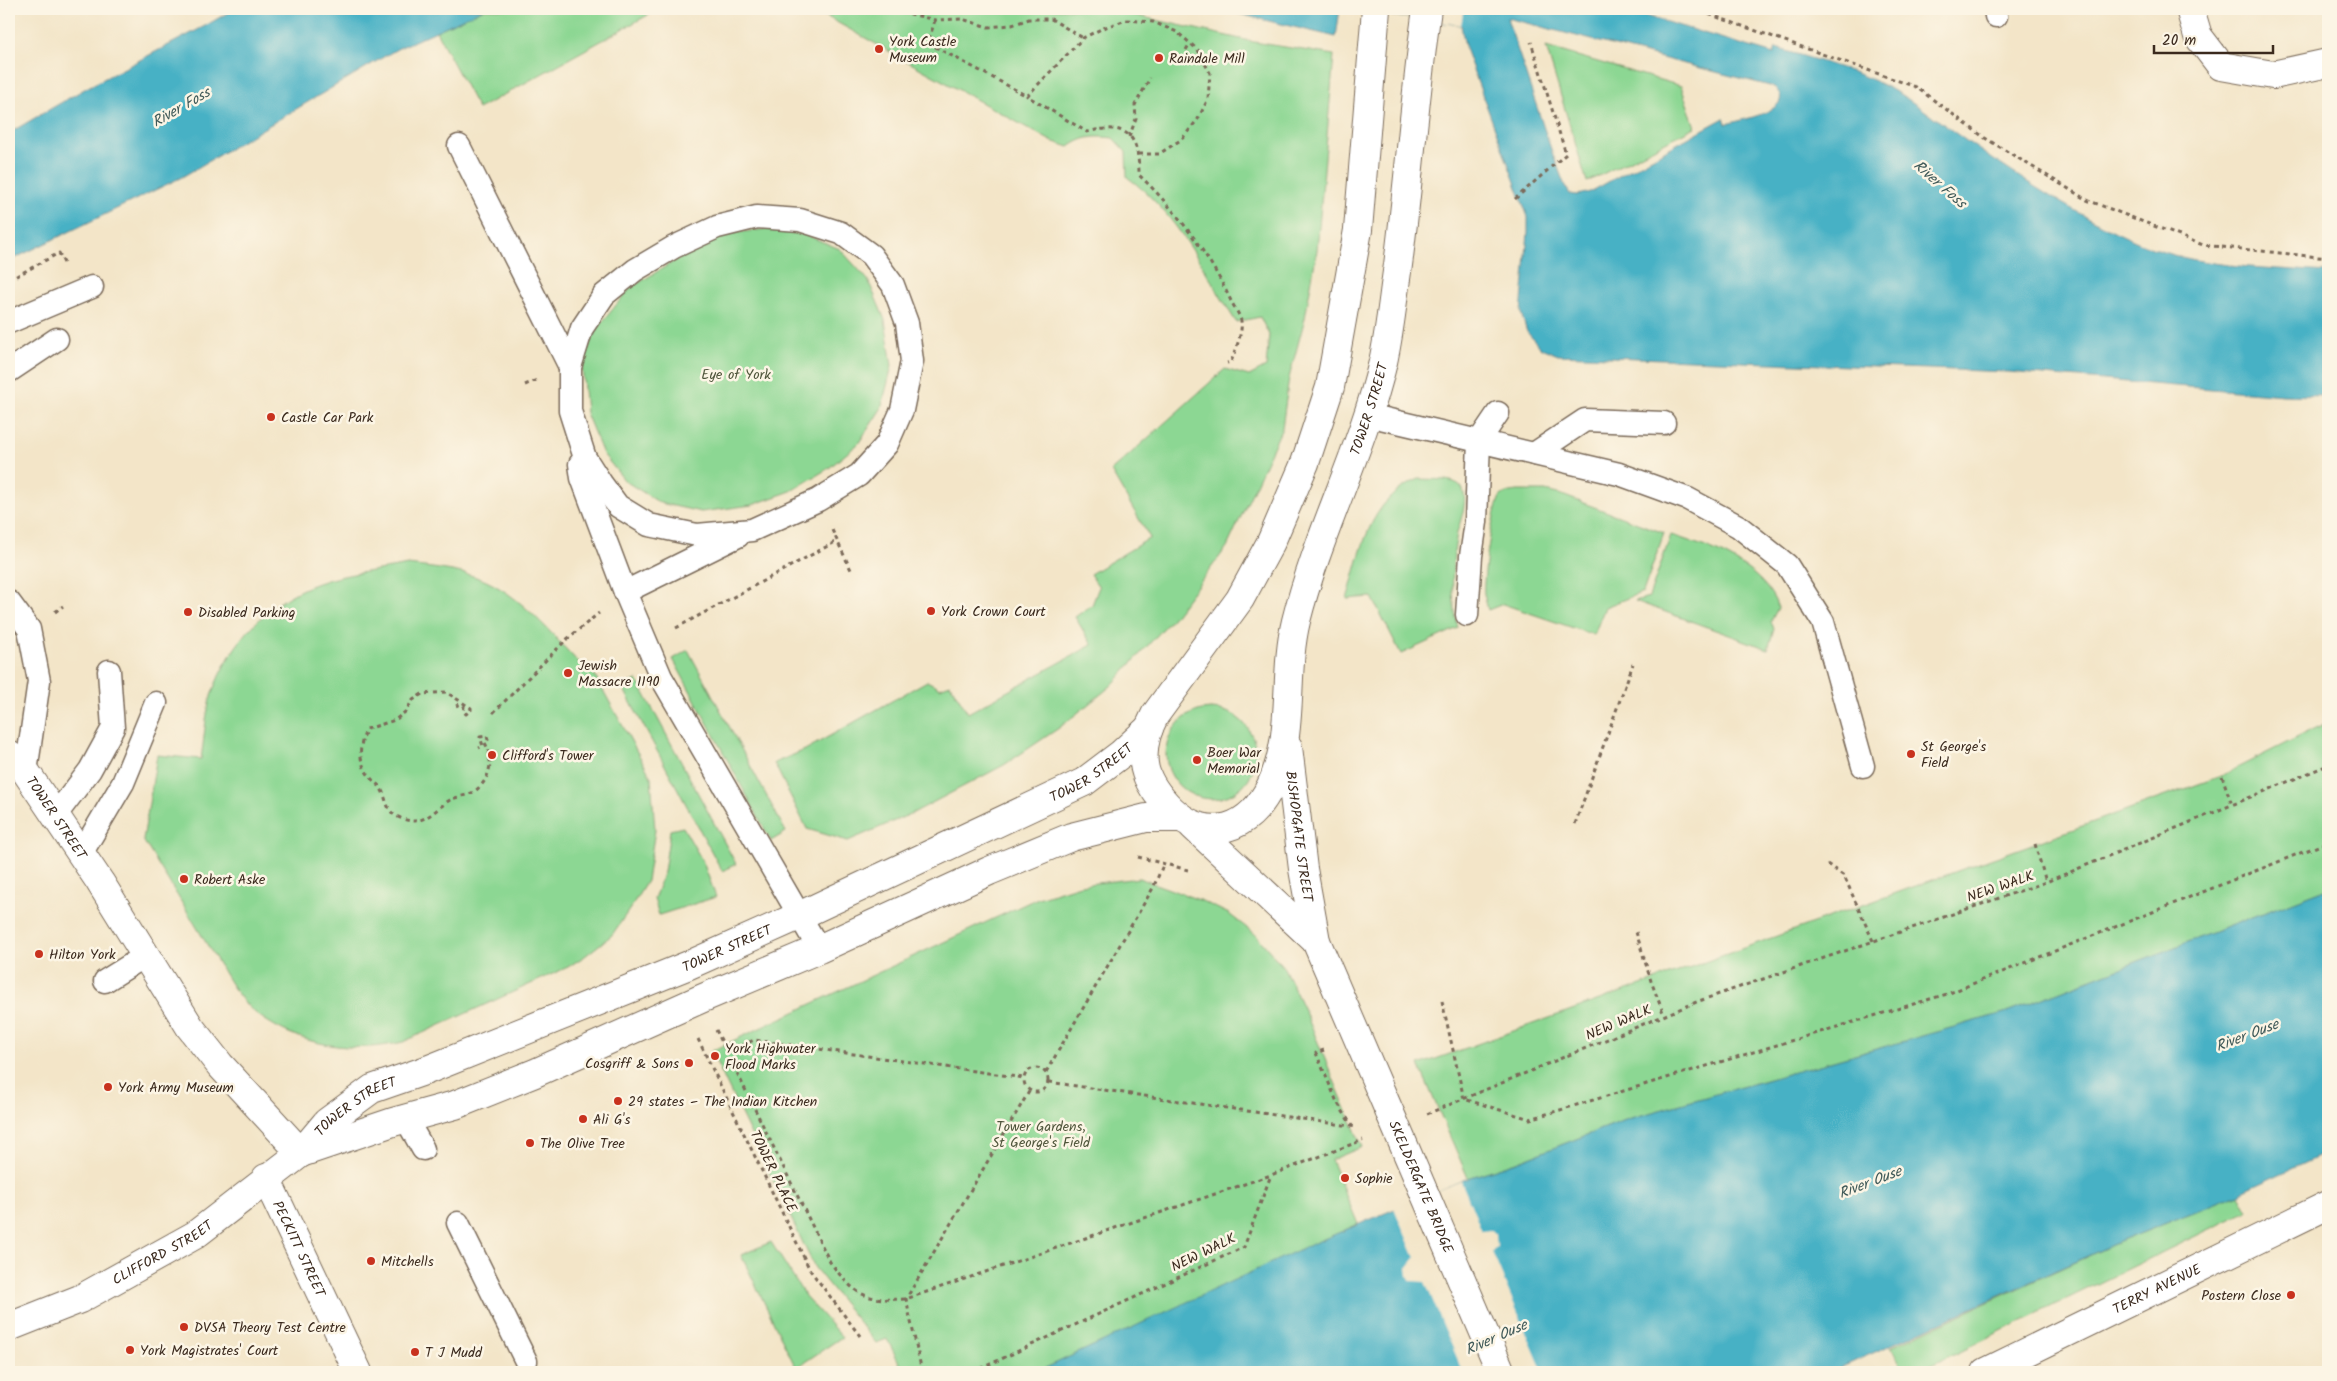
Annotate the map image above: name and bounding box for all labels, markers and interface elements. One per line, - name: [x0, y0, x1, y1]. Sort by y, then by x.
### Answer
- scale bar: [2154, 22, 2273, 54]
- text: 20 m: [2162, 29, 2196, 53]
- place label: York Castle Museum: [889, 31, 957, 69]
- marker: York Castle Museum: [873, 43, 885, 55]
- place label: Raindale Mill: [1169, 48, 1245, 70]
- marker: Raindale Mill: [1153, 52, 1165, 64]
- water label: River Foss: [148, 81, 217, 134]
- water label: River Foss: [1907, 155, 1973, 216]
- street label: TOWER STREET: [1345, 359, 1395, 459]
- park label: Eye of York: [701, 364, 771, 386]
- place label: Castle Car Park: [281, 407, 374, 429]
- marker: Castle Car Park: [265, 411, 277, 423]
- place label: York Crown Court: [941, 601, 1046, 623]
- place label: Disabled Parking: [198, 602, 295, 624]
- marker: York Crown Court: [925, 605, 937, 617]
- marker: Disabled Parking: [182, 606, 194, 618]
- place label: Jewish Massacre 1190: [578, 655, 660, 693]
- marker: Jewish Massacre 1190: [562, 667, 574, 679]
- place label: St George's Field: [1921, 736, 1986, 774]
- street label: TOWER STREET: [1046, 737, 1140, 809]
- place label: Boer War Memorial: [1207, 742, 1262, 780]
- place label: Clifford's Tower: [502, 745, 595, 767]
- marker: St George's Field: [1905, 748, 1917, 760]
- marker: Clifford's Tower: [486, 749, 498, 761]
- marker: Boer War Memorial: [1191, 754, 1203, 766]
- street label: BISHOPGATE STREET: [1279, 770, 1319, 905]
- street label: TOWER STREET: [20, 772, 93, 865]
- street label: NEW WALK: [1964, 865, 2038, 909]
- place label: Robert Aske: [194, 869, 266, 891]
- marker: Robert Aske: [178, 873, 190, 885]
- street label: TOWER STREET: [679, 919, 777, 979]
- place label: Hilton York: [49, 944, 116, 966]
- marker: Hilton York: [33, 948, 45, 960]
- street label: NEW WALK: [1582, 999, 1655, 1047]
- water label: River Ouse: [2212, 1012, 2284, 1059]
- place label: York Highwater Flood Marks: [725, 1038, 817, 1076]
- marker: York Highwater Flood Marks: [709, 1050, 721, 1062]
- place label: Cosgriff & Sons: [585, 1053, 679, 1075]
- marker: Cosgriff & Sons: [683, 1057, 695, 1069]
- street label: TOWER STREET: [309, 1071, 401, 1142]
- place label: York Army Museum: [118, 1077, 234, 1099]
- marker: York Army Museum: [102, 1081, 114, 1093]
- place label: 29 states – The Indian Kitchen: [628, 1091, 817, 1113]
- marker: 29 states – The Indian Kitchen: [612, 1095, 624, 1107]
- place label: Ali G's: [593, 1109, 630, 1131]
- marker: Ali G's: [577, 1113, 589, 1125]
- park label: Tower Gardens, St George's Field: [992, 1116, 1091, 1154]
- street label: SKELDERGATE BRIDGE: [1382, 1117, 1459, 1258]
- street label: TOWER PLACE: [744, 1126, 803, 1217]
- place label: The Olive Tree: [540, 1133, 625, 1155]
- marker: The Olive Tree: [524, 1137, 536, 1149]
- water label: River Ouse: [1835, 1159, 1907, 1206]
- place label: Sophie: [1355, 1168, 1393, 1190]
- marker: Sophie: [1339, 1172, 1351, 1184]
- street label: PECKITT STREET: [266, 1197, 331, 1302]
- street label: CLIFFORD STREET: [108, 1214, 219, 1291]
- street label: NEW WALK: [1167, 1227, 1240, 1278]
- place label: Mitchells: [381, 1251, 434, 1273]
- marker: Mitchells: [365, 1255, 377, 1267]
- street label: TERRY AVENUE: [2109, 1258, 2206, 1320]
- place label: Postern Close: [2201, 1285, 2282, 1307]
- marker: Postern Close: [2285, 1289, 2297, 1301]
- water label: River Ouse: [1461, 1313, 1533, 1362]
- place label: DVSA Theory Test Centre: [194, 1317, 346, 1339]
- marker: DVSA Theory Test Centre: [178, 1321, 190, 1333]
- place label: York Magistrates' Court: [140, 1340, 279, 1362]
- place label: T J Mudd: [425, 1342, 483, 1364]
- marker: York Magistrates' Court: [124, 1344, 136, 1356]
- marker: T J Mudd: [409, 1346, 421, 1358]

